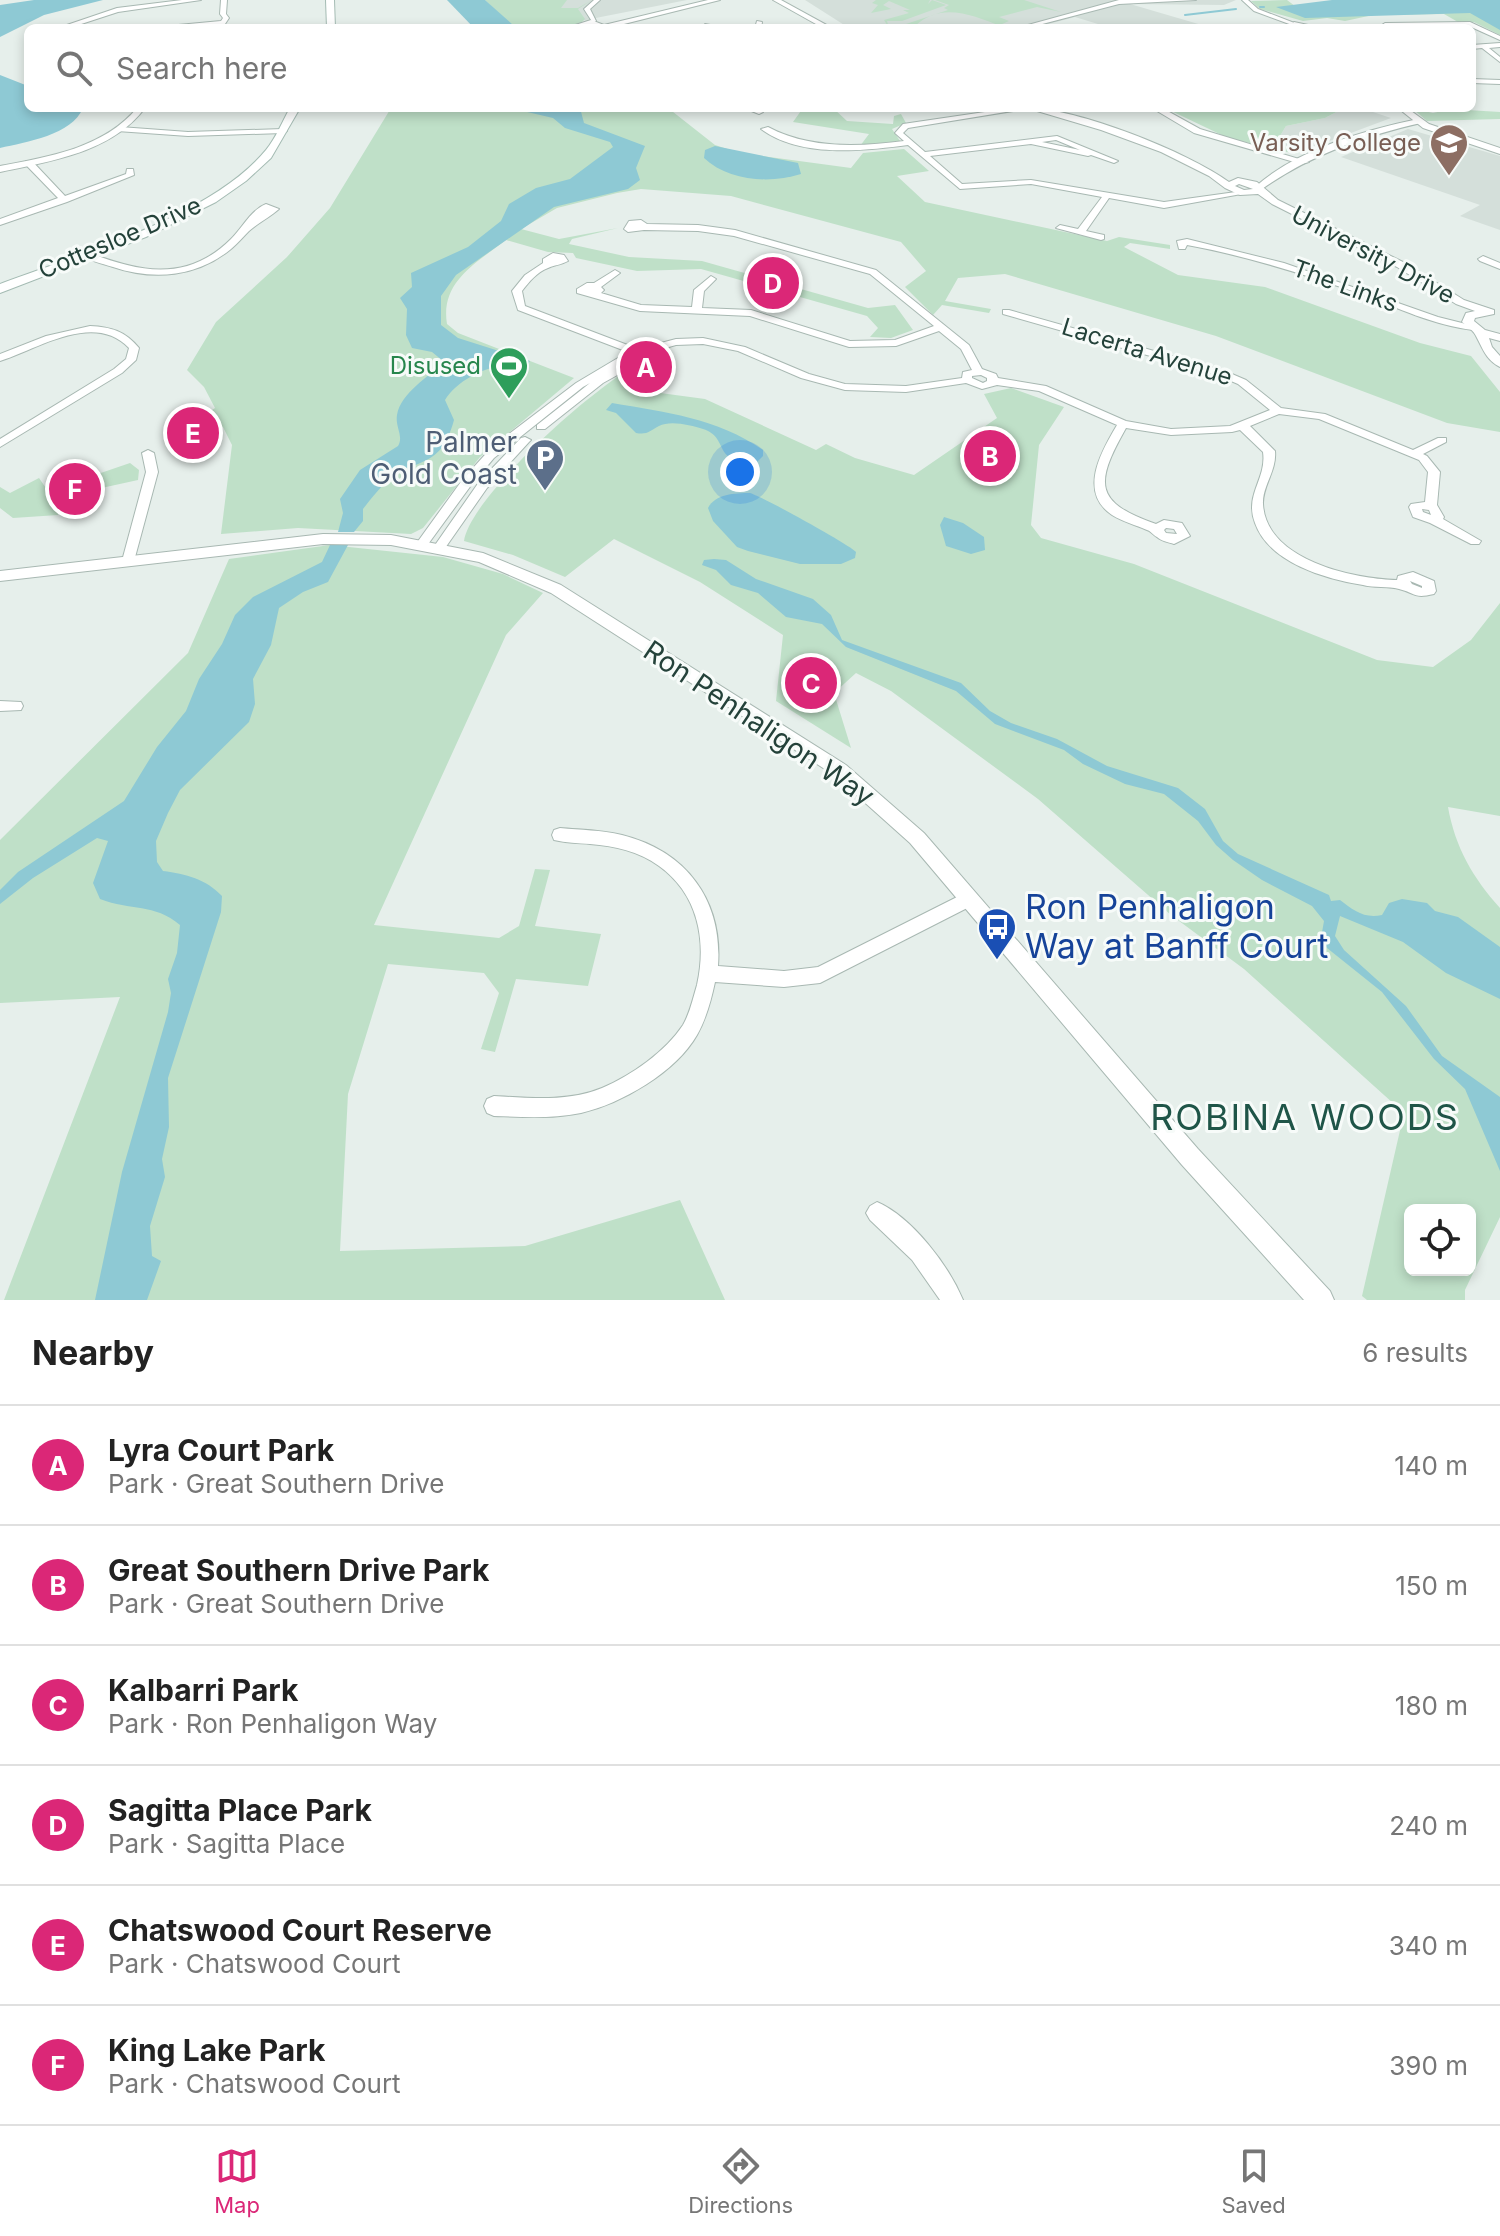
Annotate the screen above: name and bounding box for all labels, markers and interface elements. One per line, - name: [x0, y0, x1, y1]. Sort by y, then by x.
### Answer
- search box: [24, 24, 1476, 112]
- icon: search: [52, 46, 96, 90]
- text: Search here: [116, 50, 288, 86]
- school or university icon: Varsity College: [1428, 122, 1470, 177]
- place label: Varsity College: [1250, 128, 1421, 157]
- street label: Cottesloe Drive: [34, 190, 206, 285]
- street label: University Drive: [1287, 199, 1460, 310]
- pin: D: [747, 253, 799, 313]
- street label: The Links: [1289, 253, 1402, 318]
- street label: Lacerta Avenue: [1058, 312, 1236, 391]
- pin: A: [620, 337, 672, 397]
- sports icon: Disused: [488, 345, 530, 400]
- place label: Disused: [390, 351, 481, 380]
- pin: E: [167, 403, 219, 463]
- place label: Palmer Gold Coast: [370, 425, 517, 491]
- pin: B: [964, 426, 1016, 486]
- parking icon: Palmer Gold Coast: [524, 437, 566, 492]
- your location: [720, 452, 760, 492]
- pin: F: [49, 459, 101, 519]
- street label: Ron Penhaligon Way: [637, 633, 881, 813]
- pin: C: [785, 653, 837, 713]
- place label: Ron Penhaligon Way at Banff Court: [1025, 886, 1328, 966]
- bus stop icon: Ron Penhaligon Way at Banff Court: [976, 906, 1018, 961]
- district label: ROBINA WOODS: [1150, 1095, 1460, 1139]
- map controls: [1404, 1204, 1476, 1276]
- button: locate: [1404, 1204, 1476, 1276]
- text: Nearby: [32, 1332, 154, 1373]
- text: 6 results: [1362, 1337, 1468, 1368]
- text: Lyra Court Park: [108, 1432, 334, 1468]
- text: A: [48, 1450, 68, 1481]
- text: 140 m: [1394, 1450, 1468, 1481]
- text: Park · Great Southern Drive: [108, 1468, 444, 1499]
- text: Great Southern Drive Park: [108, 1552, 489, 1588]
- text: B: [49, 1570, 67, 1601]
- text: 150 m: [1395, 1570, 1468, 1601]
- text: Park · Great Southern Drive: [108, 1588, 444, 1619]
- text: Kalbarri Park: [108, 1672, 298, 1708]
- text: C: [48, 1690, 68, 1721]
- text: 180 m: [1395, 1690, 1468, 1721]
- text: Park · Ron Penhaligon Way: [108, 1708, 437, 1739]
- text: Sagitta Place Park: [108, 1792, 372, 1828]
- text: D: [49, 1810, 67, 1841]
- text: 240 m: [1389, 1810, 1468, 1841]
- text: Park · Sagitta Place: [108, 1828, 345, 1859]
- text: Chatswood Court Reserve: [108, 1912, 492, 1948]
- text: E: [50, 1930, 66, 1961]
- text: 340 m: [1389, 1930, 1468, 1961]
- text: Park · Chatswood Court: [108, 1948, 401, 1979]
- text: King Lake Park: [108, 2032, 325, 2068]
- text: F: [50, 2050, 66, 2081]
- text: 390 m: [1389, 2050, 1468, 2081]
- text: Park · Chatswood Court: [108, 2068, 401, 2099]
- tab: Map: [214, 2144, 260, 2218]
- tab: Directions: [688, 2144, 793, 2218]
- tab: Saved: [1221, 2144, 1286, 2218]

